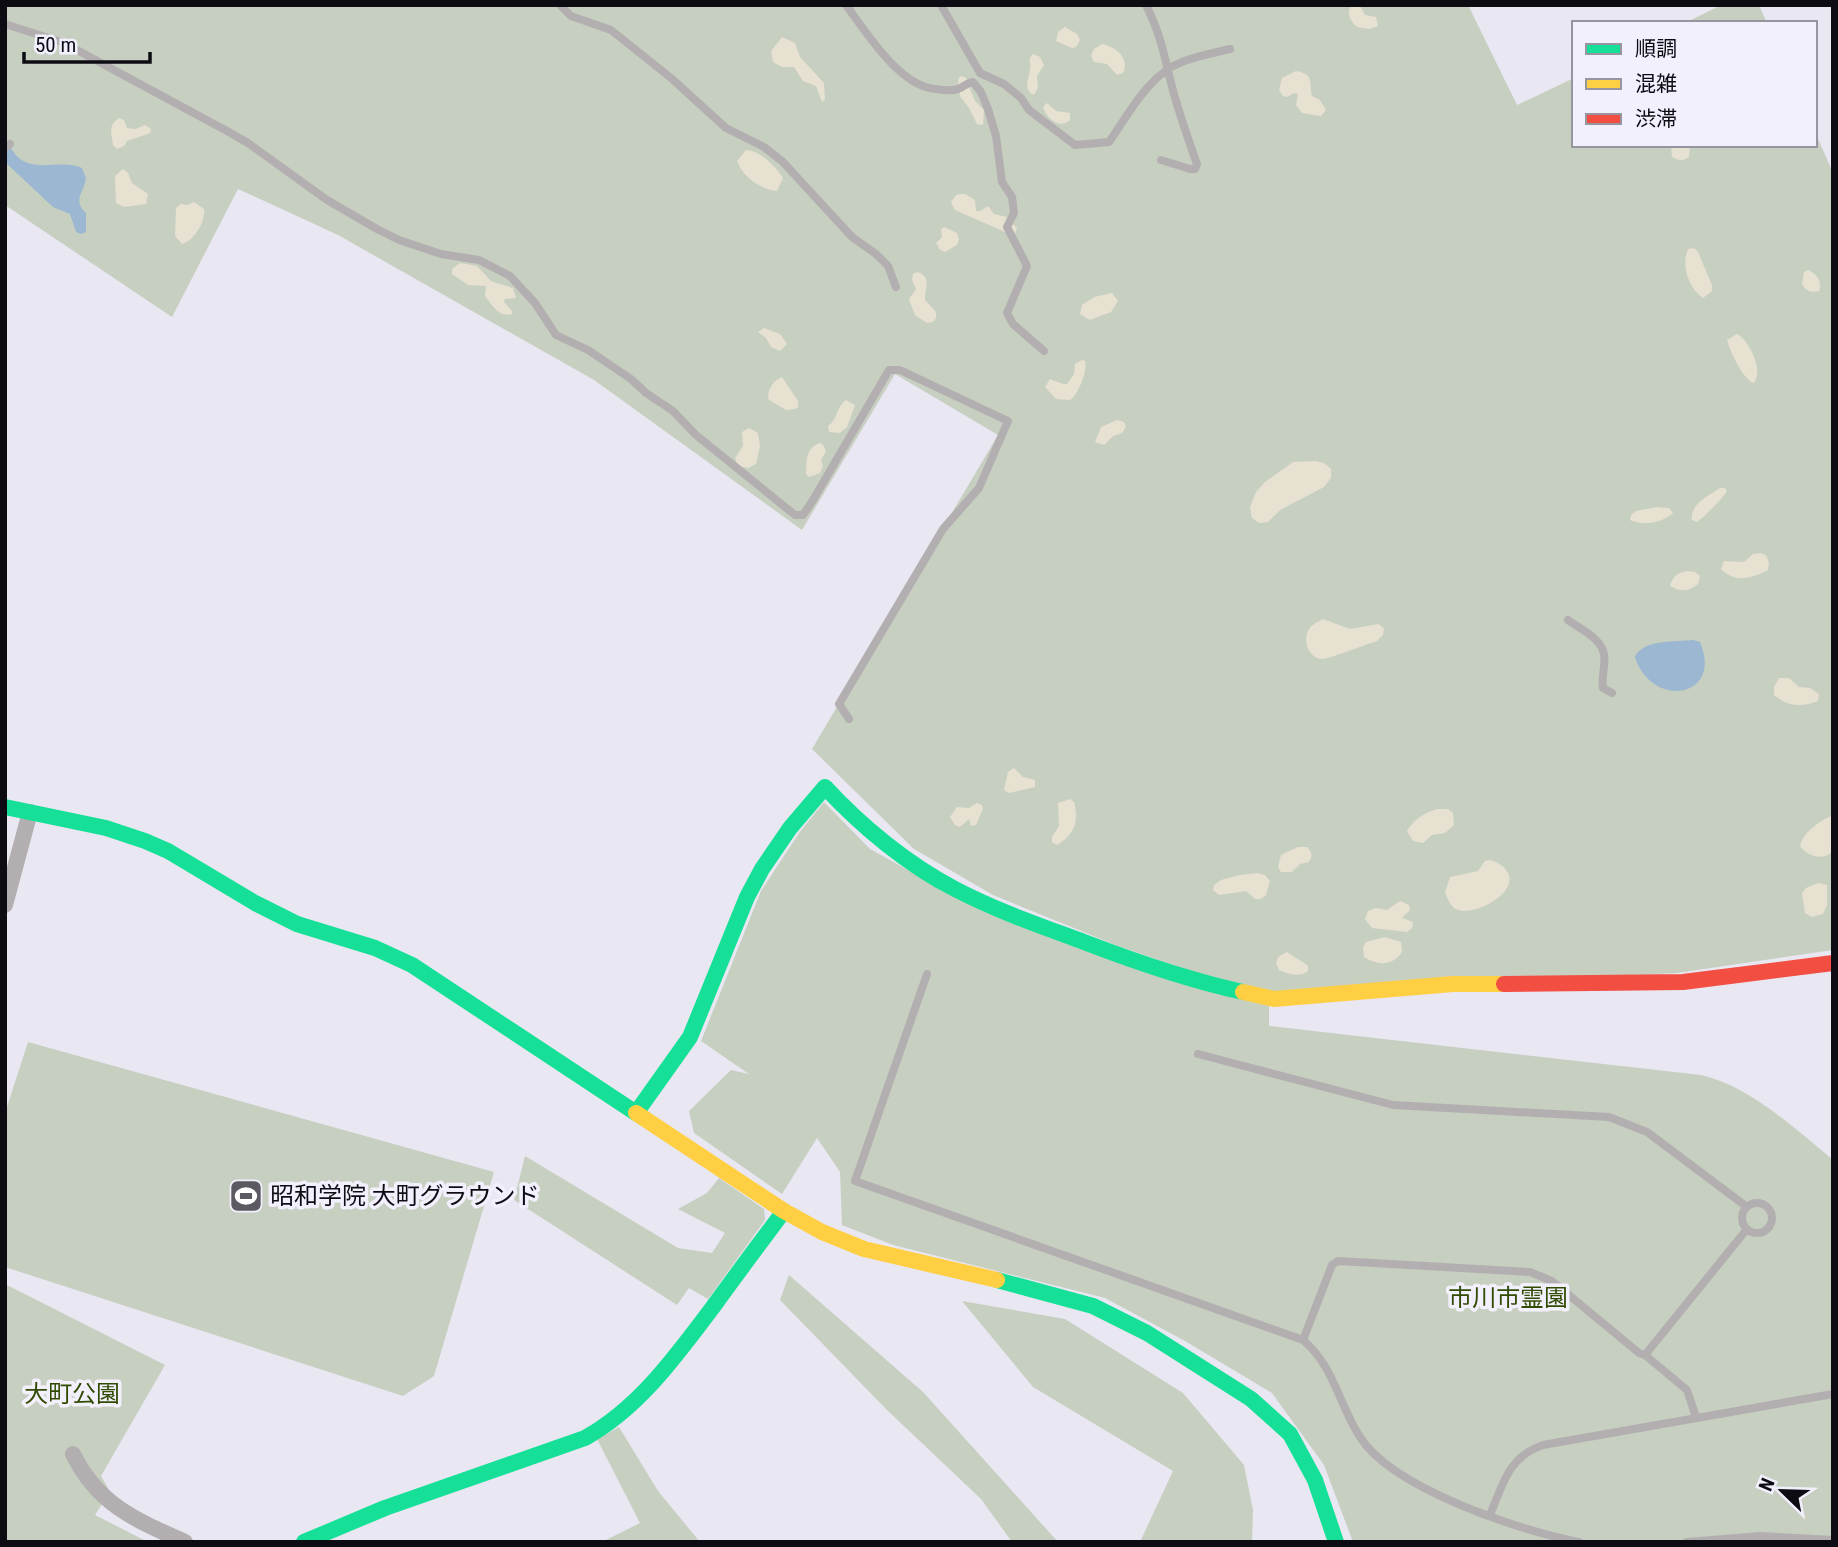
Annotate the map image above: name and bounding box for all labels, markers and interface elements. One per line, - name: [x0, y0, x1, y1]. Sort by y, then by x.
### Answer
- scale bar: [24, 21, 150, 65]
- legend: [1572, 21, 1817, 147]
- text: 50 m: [35, 33, 76, 57]
- text: 順調: [1635, 37, 1677, 61]
- text: 混雑: [1635, 72, 1677, 96]
- text: 渋滞: [1635, 107, 1677, 131]
- sports icon: 昭和学院 大町グラウンド: [227, 1177, 265, 1215]
- place label: 昭和学院 大町グラウンド: [270, 1182, 540, 1210]
- park label: 市川市霊園: [1448, 1284, 1568, 1312]
- park label: 大町公園: [24, 1380, 120, 1408]
- north arrow: [1747, 1456, 1817, 1526]
- text: N: [1754, 1475, 1780, 1494]

